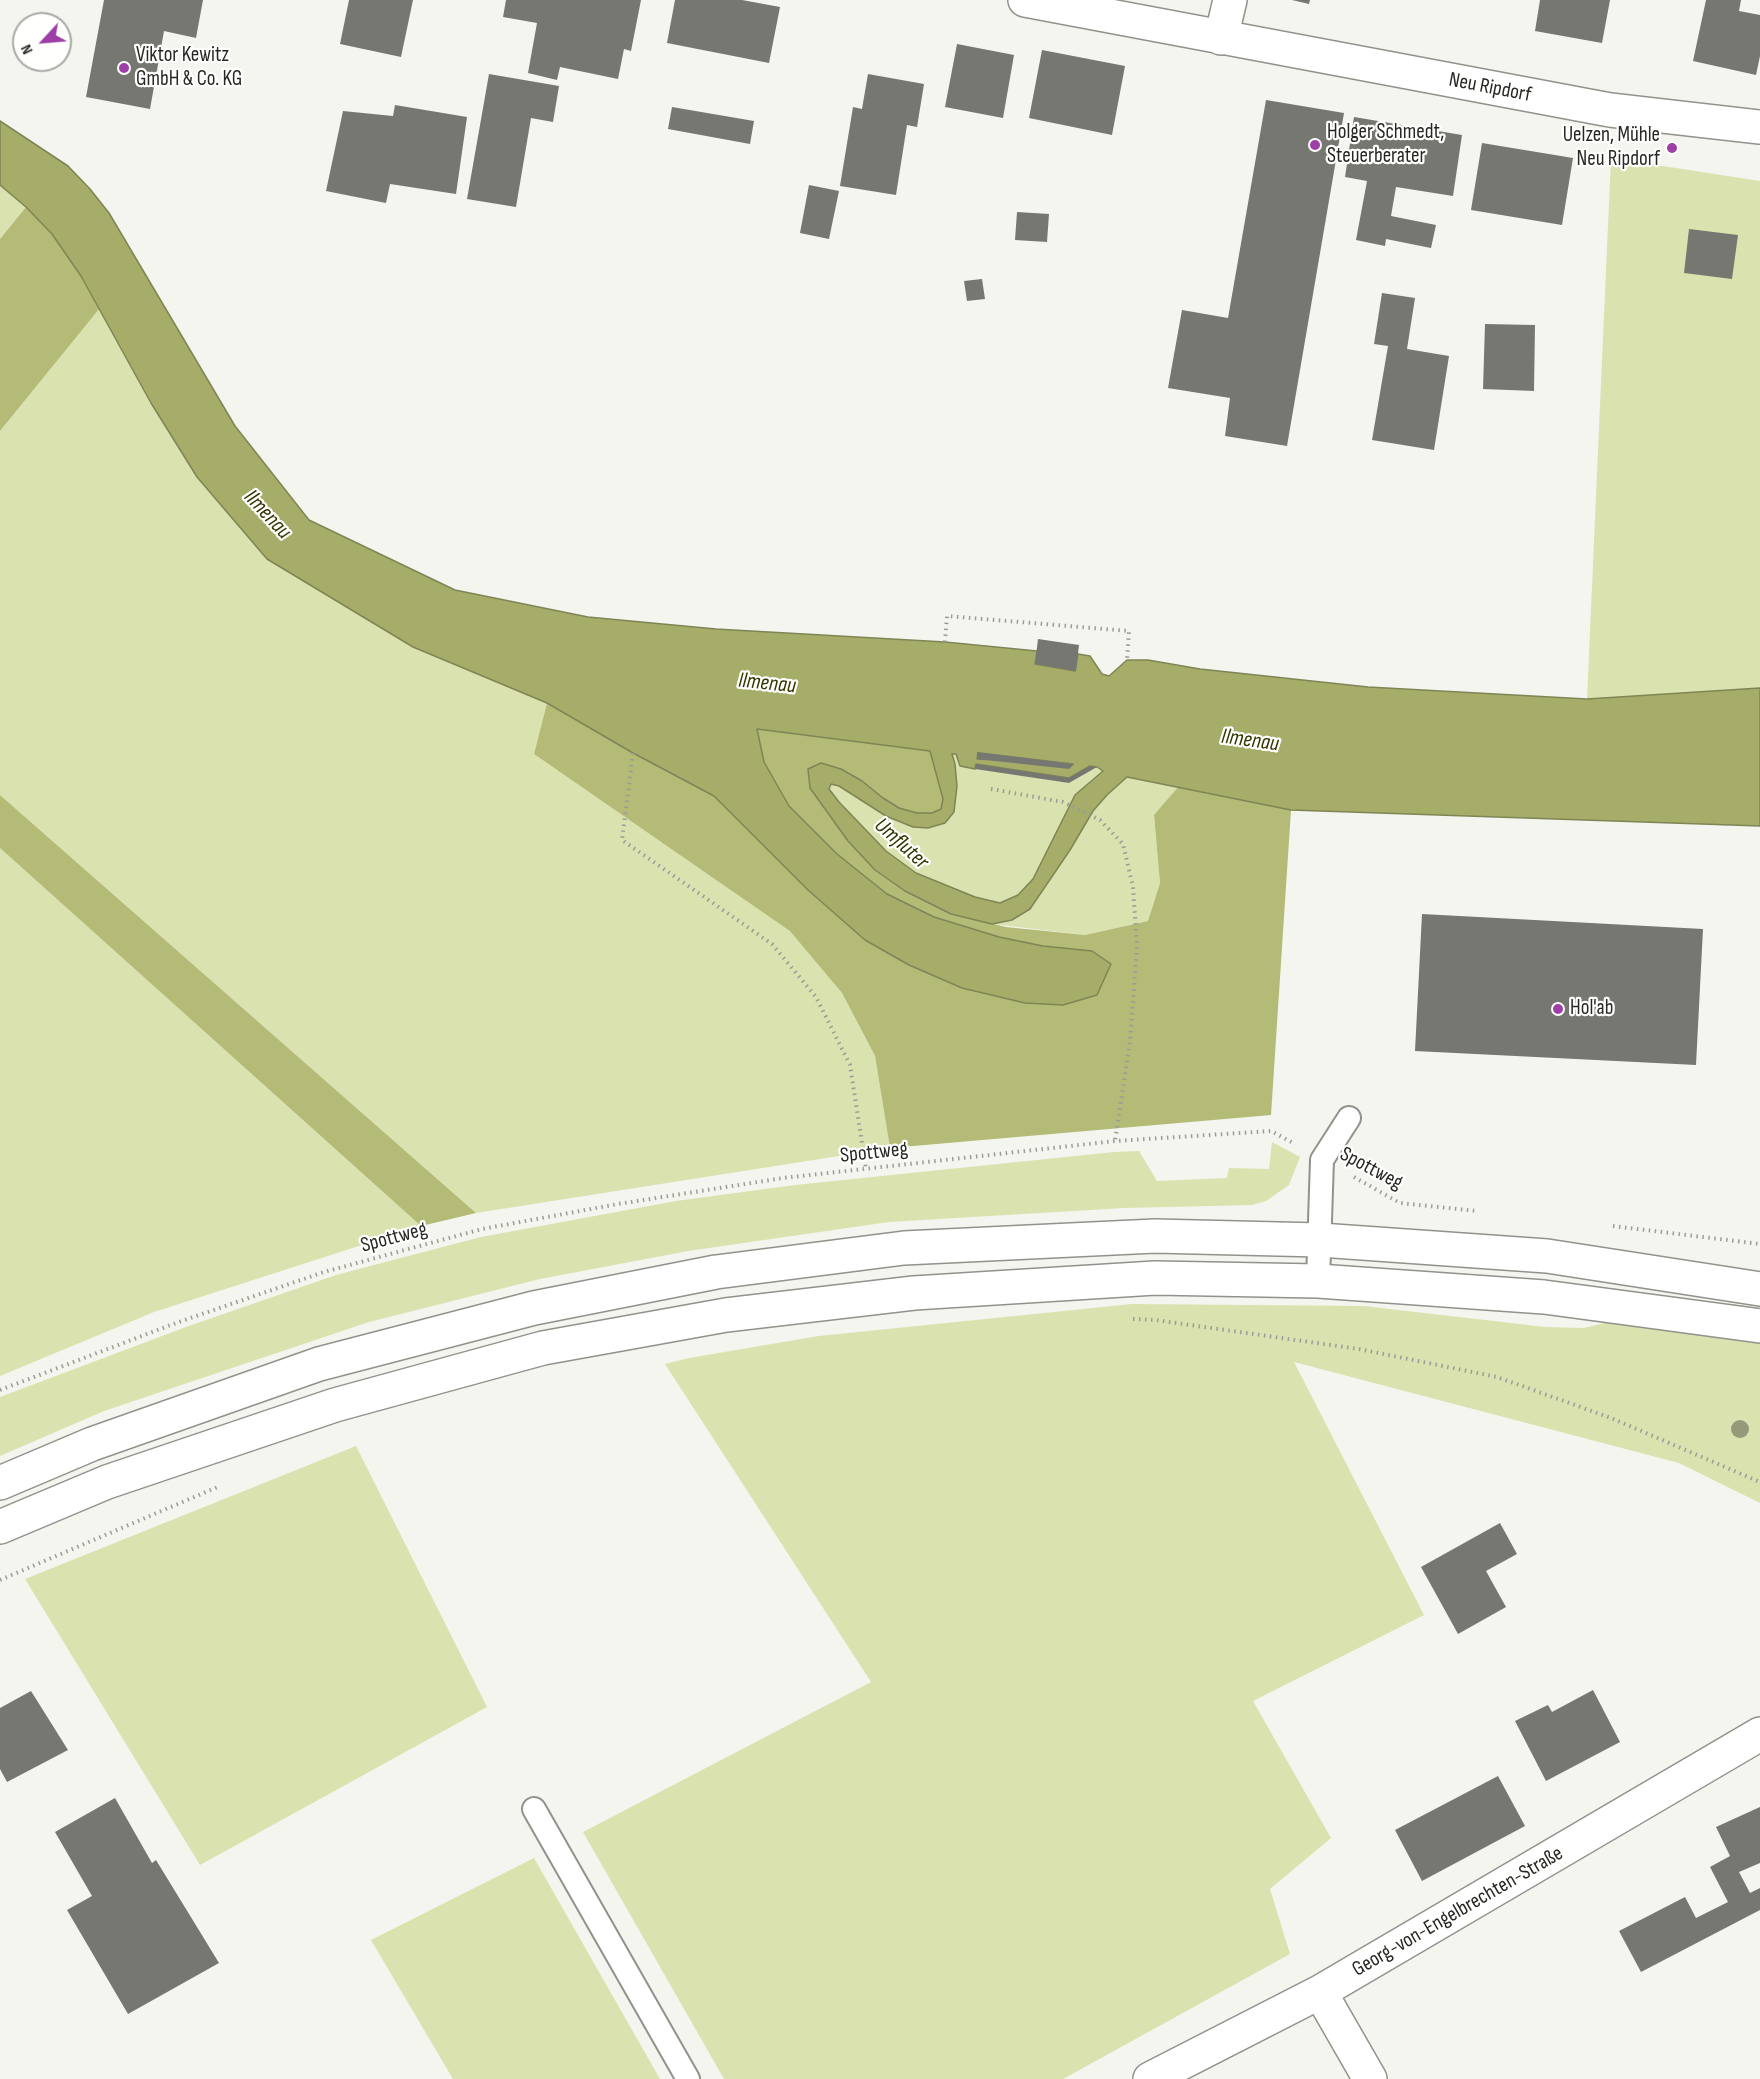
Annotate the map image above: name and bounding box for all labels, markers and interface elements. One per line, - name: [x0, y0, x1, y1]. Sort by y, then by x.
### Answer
- north arrow: [12, 12, 72, 72]
- text: N: [17, 41, 38, 57]
- place label: Viktor Kewitz GmbH & Co. KG: [136, 43, 242, 93]
- marker: Viktor Kewitz GmbH & Co. KG: [117, 61, 131, 75]
- street label: Neu Ripdorf: [1447, 68, 1533, 108]
- place label: Holger Schmedt, Steuerberater: [1327, 120, 1444, 170]
- place label: Uelzen, Mühle Neu Ripdorf: [1563, 123, 1660, 173]
- marker: Holger Schmedt, Steuerberater: [1308, 138, 1322, 152]
- marker: Uelzen, Mühle Neu Ripdorf: [1665, 141, 1679, 155]
- water label: Ilmenau: [238, 485, 296, 545]
- water label: Ilmenau: [737, 668, 797, 700]
- water label: Ilmenau: [1219, 724, 1281, 758]
- water label: Umfluter: [868, 813, 934, 875]
- place label: Hol'ab: [1570, 996, 1613, 1022]
- marker: Hol'ab: [1551, 1002, 1565, 1016]
- street label: Spottweg: [839, 1137, 909, 1169]
- street label: Spottweg: [1335, 1142, 1407, 1196]
- street label: Spottweg: [358, 1217, 430, 1259]
- street label: Georg-von-Engelbrechten-Straße: [1348, 1841, 1568, 1983]

